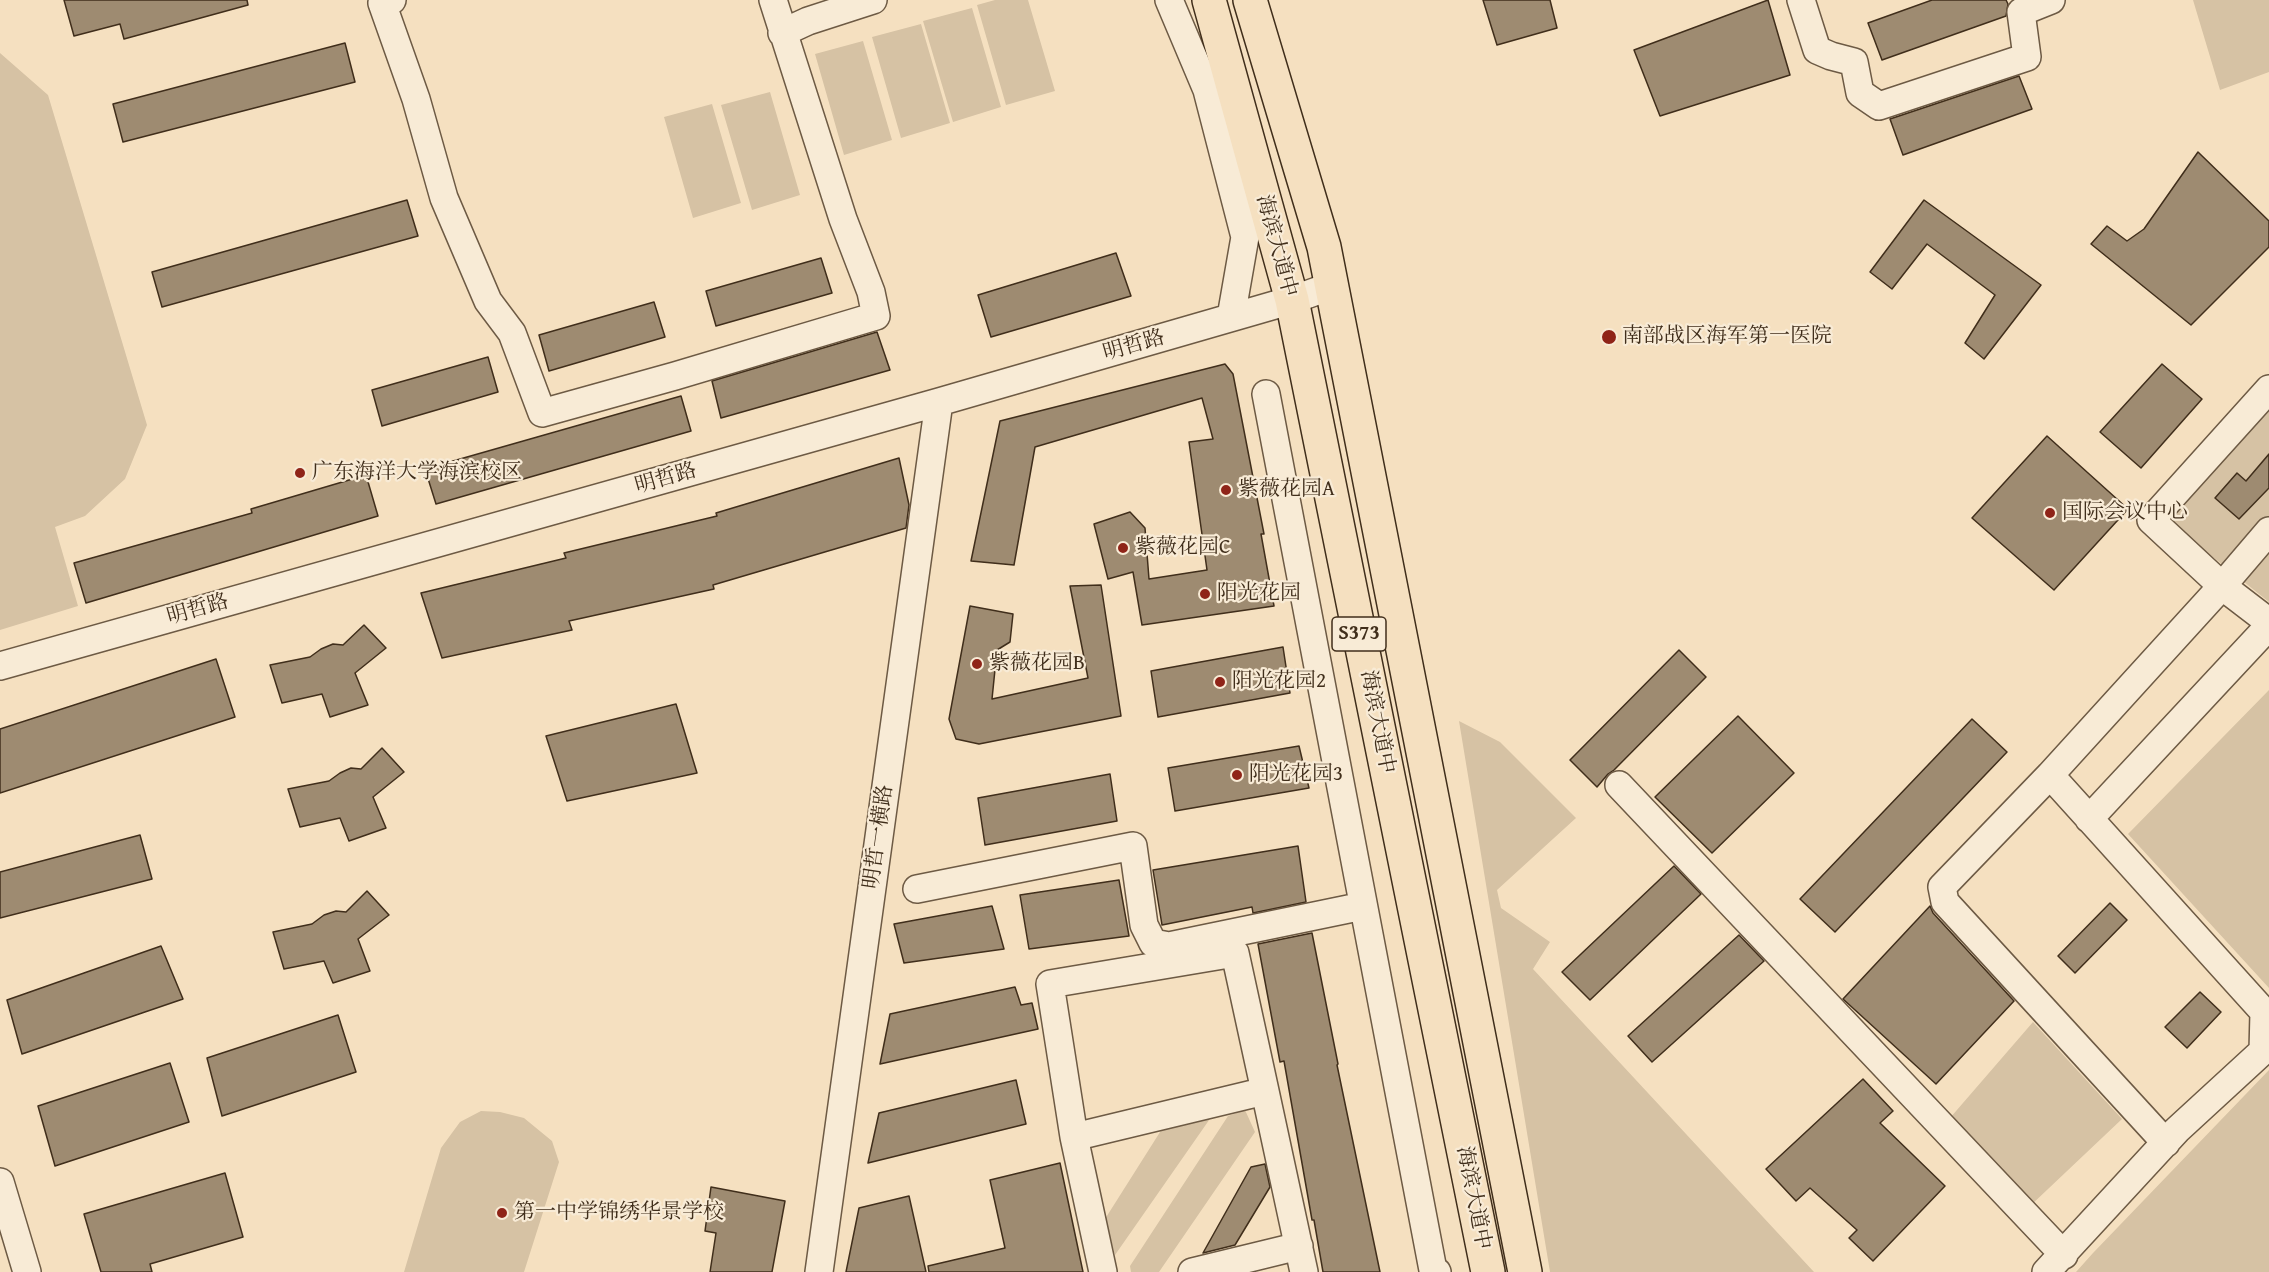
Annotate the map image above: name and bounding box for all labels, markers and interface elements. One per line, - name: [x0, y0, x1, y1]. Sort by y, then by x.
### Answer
- street label: 海滨大道中: [1250, 192, 1302, 300]
- place label: 南部战区海军第一医院: [1622, 324, 1832, 350]
- street label: 明哲路: [1100, 325, 1168, 367]
- marker: 南部战区海军第一医院: [1600, 328, 1618, 346]
- street label: 明哲路: [632, 458, 700, 500]
- place label: 广东海洋大学海滨校区: [312, 460, 522, 486]
- marker: 广东海洋大学海滨校区: [293, 466, 307, 480]
- place label: 紫薇花园A: [1238, 477, 1335, 503]
- marker: 紫薇花园A: [1219, 483, 1233, 497]
- place label: 国际会议中心: [2062, 500, 2188, 526]
- marker: 国际会议中心: [2043, 506, 2057, 520]
- place label: 紫薇花园C: [1135, 535, 1230, 561]
- marker: 紫薇花园C: [1116, 541, 1130, 555]
- place label: 阳光花园: [1217, 581, 1301, 607]
- marker: 阳光花园: [1198, 587, 1212, 601]
- street label: 明哲路: [164, 589, 232, 631]
- road number: S373: [1332, 617, 1386, 651]
- place label: 紫薇花园B: [989, 651, 1085, 677]
- marker: 紫薇花园B: [970, 657, 984, 671]
- street label: 海滨大道中: [1355, 668, 1399, 776]
- place label: 阳光花园2: [1232, 669, 1326, 695]
- marker: 阳光花园2: [1213, 675, 1227, 689]
- place label: 阳光花园3: [1249, 762, 1343, 788]
- marker: 阳光花园3: [1230, 768, 1244, 782]
- street label: 明哲一横路: [859, 783, 899, 891]
- street label: 海滨大道中: [1451, 1144, 1495, 1252]
- place label: 第一中学锦绣华景学校: [514, 1200, 724, 1226]
- marker: 第一中学锦绣华景学校: [495, 1206, 509, 1220]

